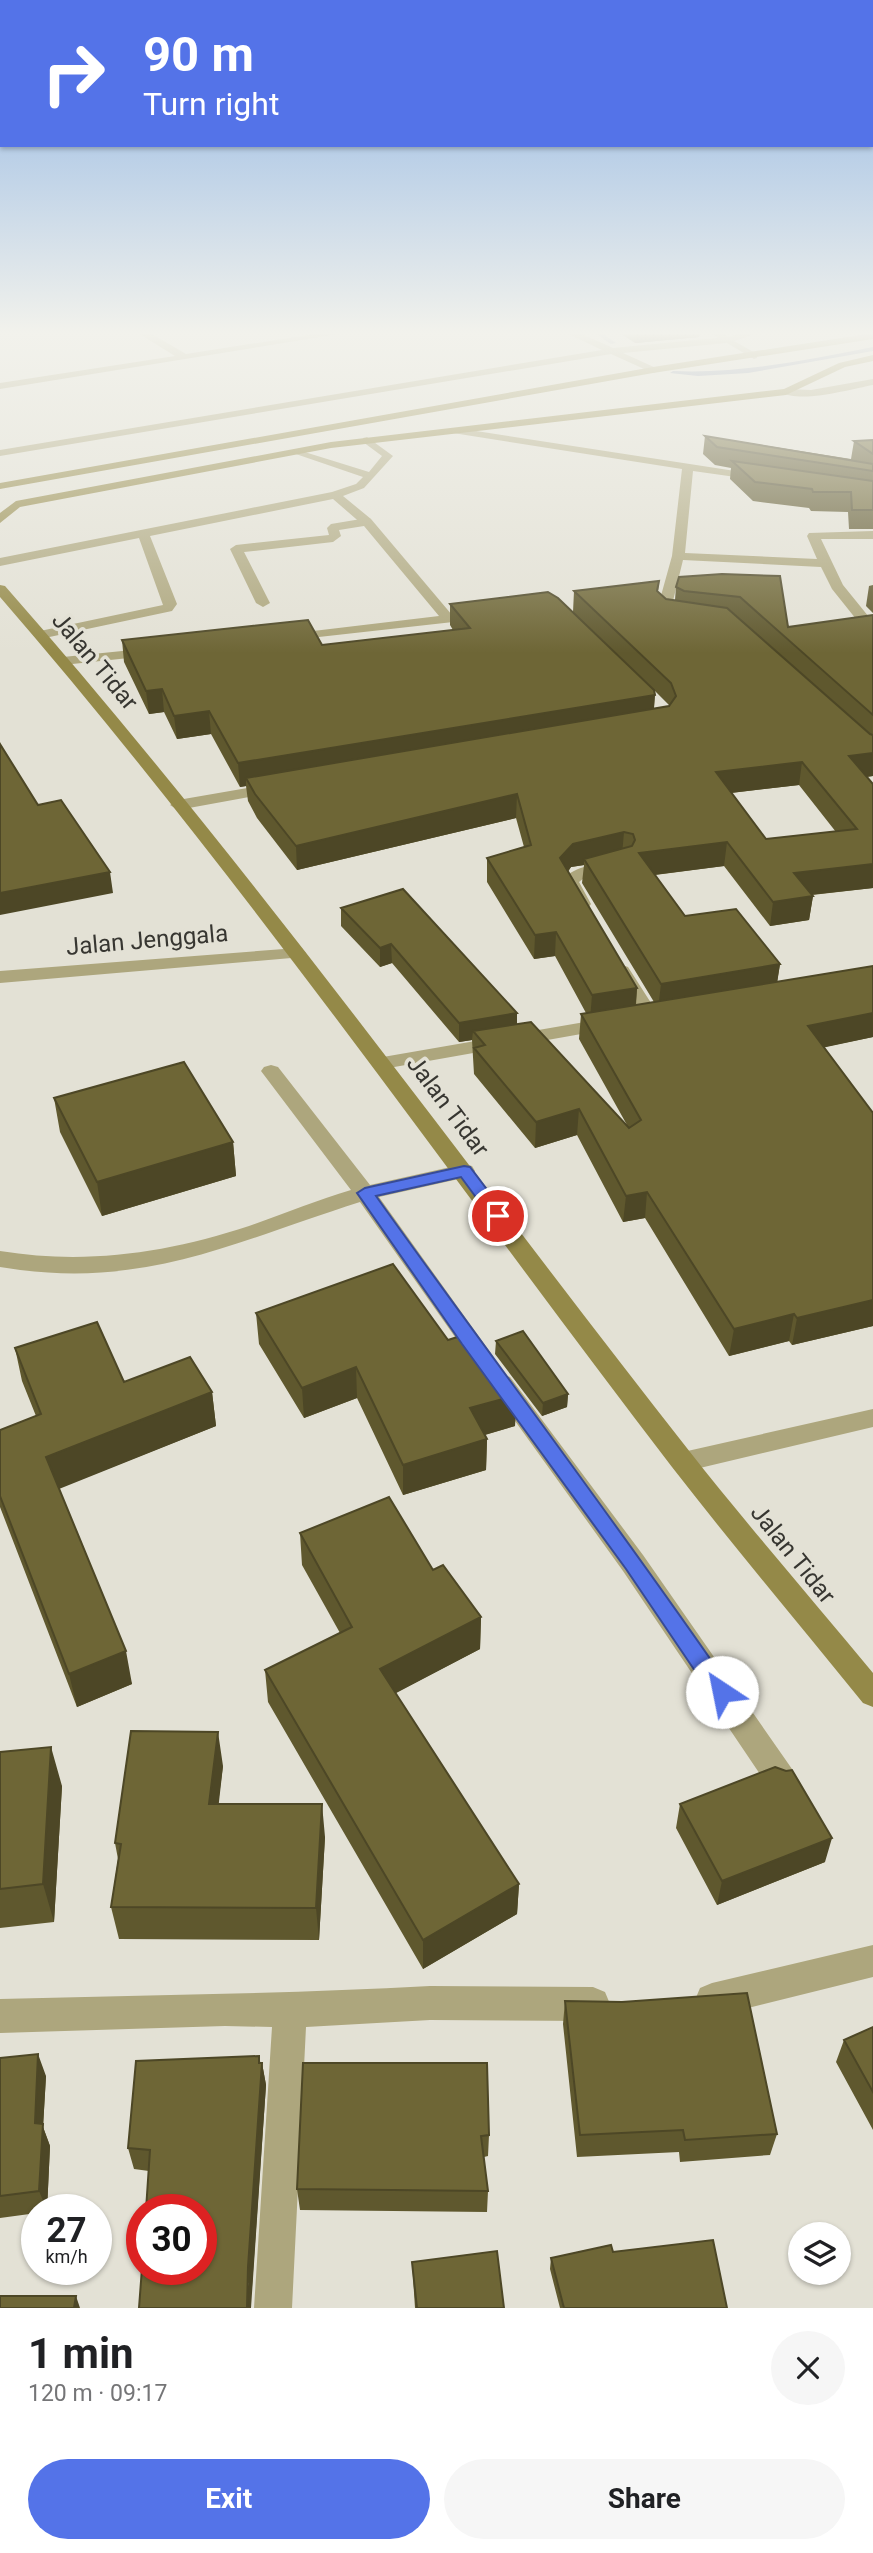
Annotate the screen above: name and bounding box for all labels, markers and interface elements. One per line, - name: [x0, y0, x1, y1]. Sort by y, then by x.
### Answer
- text: 90 m: [143, 26, 254, 83]
- icon: right: [28, 28, 119, 119]
- text: Turn right: [143, 85, 279, 123]
- street label: Jalan Tidar: [46, 606, 144, 716]
- street label: Jalan Jenggala: [65, 919, 229, 961]
- street label: Jalan Tidar: [401, 1050, 495, 1162]
- pin: [468, 1186, 528, 1246]
- icon: arrive: [479, 1197, 517, 1235]
- street label: Jalan Tidar: [745, 1499, 841, 1609]
- position arrow: [685, 1655, 759, 1729]
- speed limit sign: 30: [126, 2194, 217, 2285]
- text: 27: [46, 2210, 87, 2251]
- map controls: [788, 2222, 851, 2285]
- button: layers: [788, 2222, 851, 2285]
- text: km/h: [45, 2246, 88, 2267]
- text: 1 min: [28, 2329, 134, 2378]
- button: close: [771, 2331, 845, 2405]
- text: 120 m · 09:17: [28, 2380, 167, 2407]
- button: Exit: [28, 2459, 430, 2539]
- button: Share: [444, 2459, 845, 2539]

